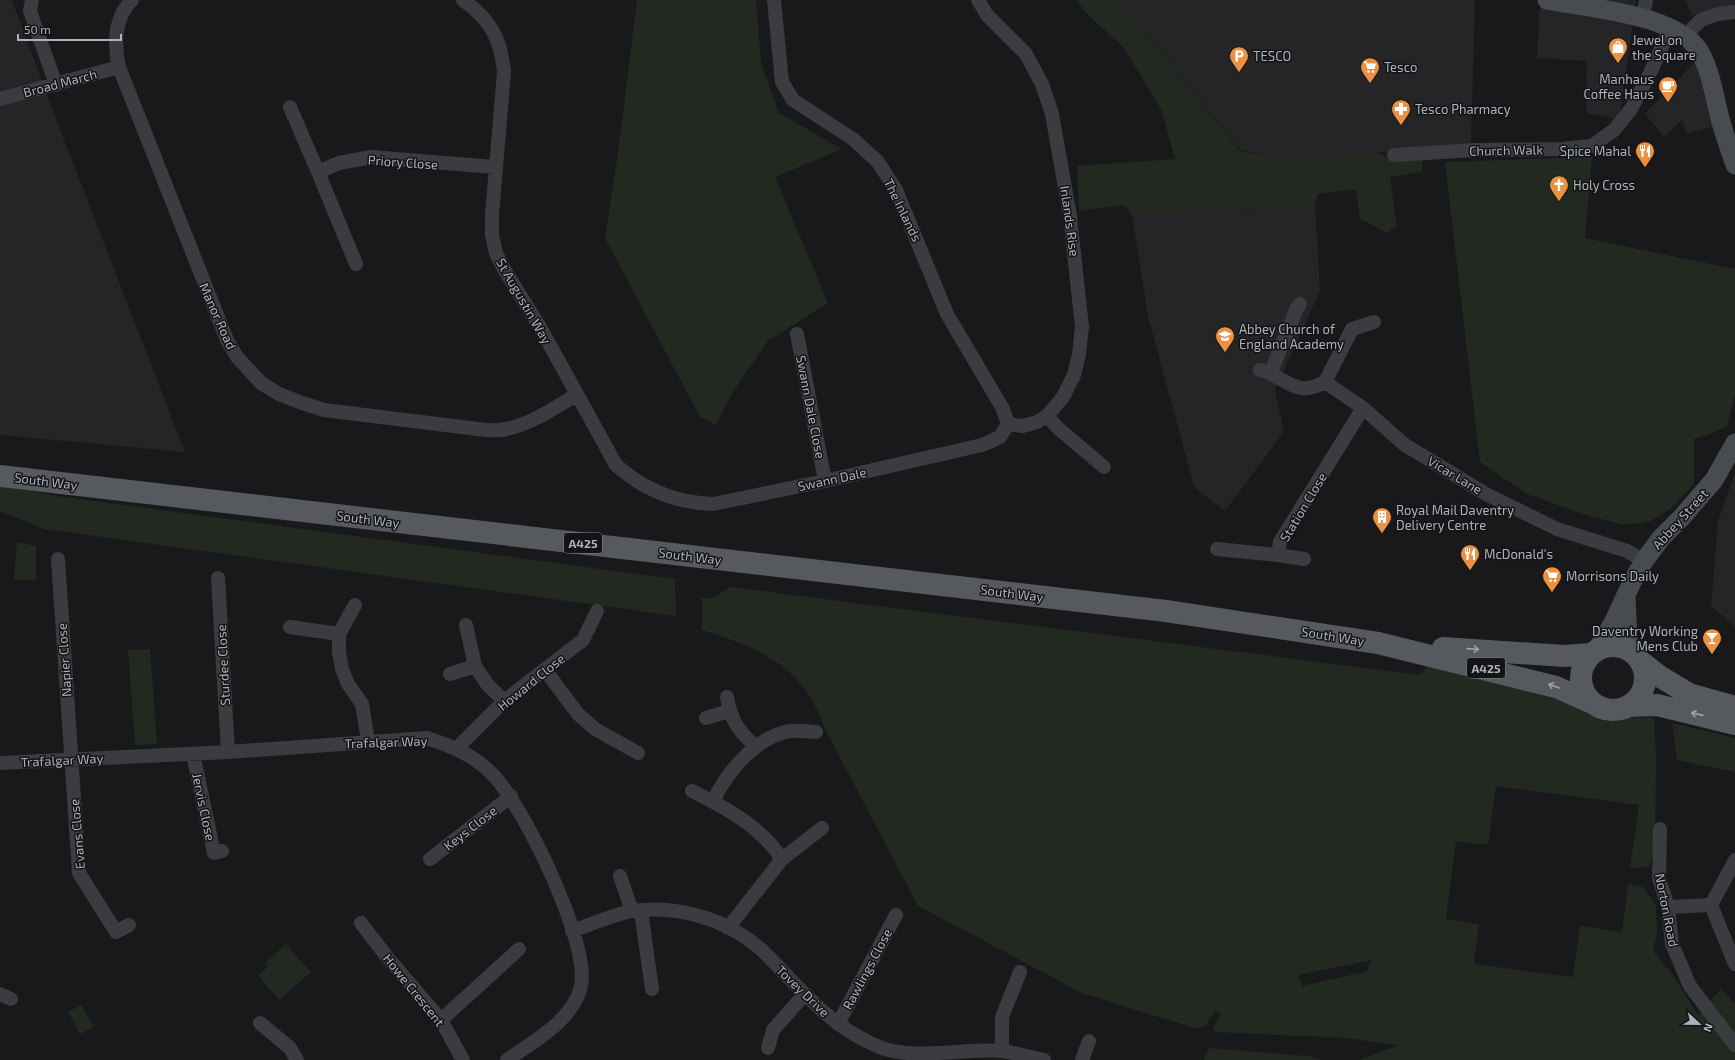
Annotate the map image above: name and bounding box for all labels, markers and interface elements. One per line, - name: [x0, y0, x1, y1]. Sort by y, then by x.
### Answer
- scale bar: [18, 16, 121, 42]
- text: 50 m: [24, 22, 51, 36]
- place label: Jewel on the Square: [1632, 32, 1696, 63]
- shop icon: Jewel on the Square: [1607, 36, 1629, 64]
- parking icon: TESCO: [1228, 45, 1250, 73]
- place label: TESCO: [1253, 48, 1291, 64]
- supermarket icon: Tesco: [1359, 56, 1381, 84]
- place label: Tesco: [1384, 59, 1417, 75]
- street label: Broad March: [21, 66, 99, 100]
- place label: Manhaus Coffee Haus: [1583, 71, 1654, 102]
- cafe icon: Manhaus Coffee Haus: [1657, 75, 1679, 103]
- pharmacy icon: Tesco Pharmacy: [1390, 98, 1412, 126]
- place label: Tesco Pharmacy: [1415, 101, 1511, 117]
- restaurant icon: Spice Mahal: [1634, 140, 1656, 168]
- street label: Church Walk: [1469, 141, 1543, 159]
- place label: Spice Mahal: [1560, 143, 1631, 159]
- street label: Priory Close: [367, 152, 439, 172]
- church icon: Holy Cross: [1548, 174, 1570, 202]
- street label: The Inlands: [881, 176, 925, 244]
- place label: Holy Cross: [1573, 177, 1635, 193]
- street label: Inlands Rise: [1057, 185, 1083, 257]
- street label: St Augustin Way: [493, 255, 555, 347]
- street label: Manor Road: [196, 280, 240, 352]
- place label: Abbey Church of England Academy: [1239, 321, 1344, 352]
- school or university icon: Abbey Church of England Academy: [1214, 325, 1236, 353]
- street label: Swann Dale Close: [793, 354, 829, 460]
- street label: Vicar Lane: [1425, 452, 1485, 498]
- street label: Swann Dale: [796, 464, 868, 494]
- street label: South Way: [14, 469, 79, 493]
- street label: Station Close: [1276, 470, 1330, 544]
- street label: Abbey Street: [1649, 486, 1711, 552]
- place label: Royal Mail Daventry Delivery Centre: [1396, 502, 1514, 533]
- building icon: Royal Mail Daventry Delivery Centre: [1371, 506, 1393, 534]
- street label: South Way: [336, 507, 401, 531]
- road number: A425: [564, 533, 602, 553]
- restaurant icon: McDonald's: [1459, 543, 1481, 571]
- street label: South Way: [658, 544, 723, 568]
- place label: McDonald's: [1484, 546, 1553, 562]
- supermarket icon: Morrisons Daily: [1541, 565, 1563, 593]
- place label: Morrisons Daily: [1566, 568, 1659, 584]
- street label: South Way: [980, 581, 1045, 605]
- street label: Napier Close: [53, 622, 75, 698]
- street label: South Way: [1300, 623, 1366, 649]
- place label: Daventry Working Mens Club: [1592, 623, 1698, 654]
- street label: Sturdee Close: [213, 624, 233, 706]
- bar icon: Daventry Working Mens Club: [1701, 627, 1723, 655]
- one-way arrow: [1466, 646, 1479, 653]
- street label: Howard Close: [494, 650, 568, 714]
- road number: A425: [1467, 658, 1505, 678]
- one-way arrow: [1549, 682, 1561, 690]
- one-way arrow: [1691, 710, 1704, 718]
- street label: Trafalgar Way: [344, 733, 428, 751]
- street label: Trafalgar Way: [20, 750, 104, 770]
- street label: Jervis Close: [189, 772, 219, 842]
- street label: Evans Close: [66, 798, 88, 870]
- street label: Keys Close: [440, 802, 500, 854]
- street label: Norton Road: [1652, 872, 1682, 948]
- street label: Rawlings Close: [839, 926, 895, 1012]
- street label: Howe Crescent: [380, 951, 448, 1029]
- street label: Tovey Drive: [773, 962, 833, 1020]
- north arrow: [1679, 1004, 1719, 1044]
- text: N: [1701, 1022, 1716, 1034]

